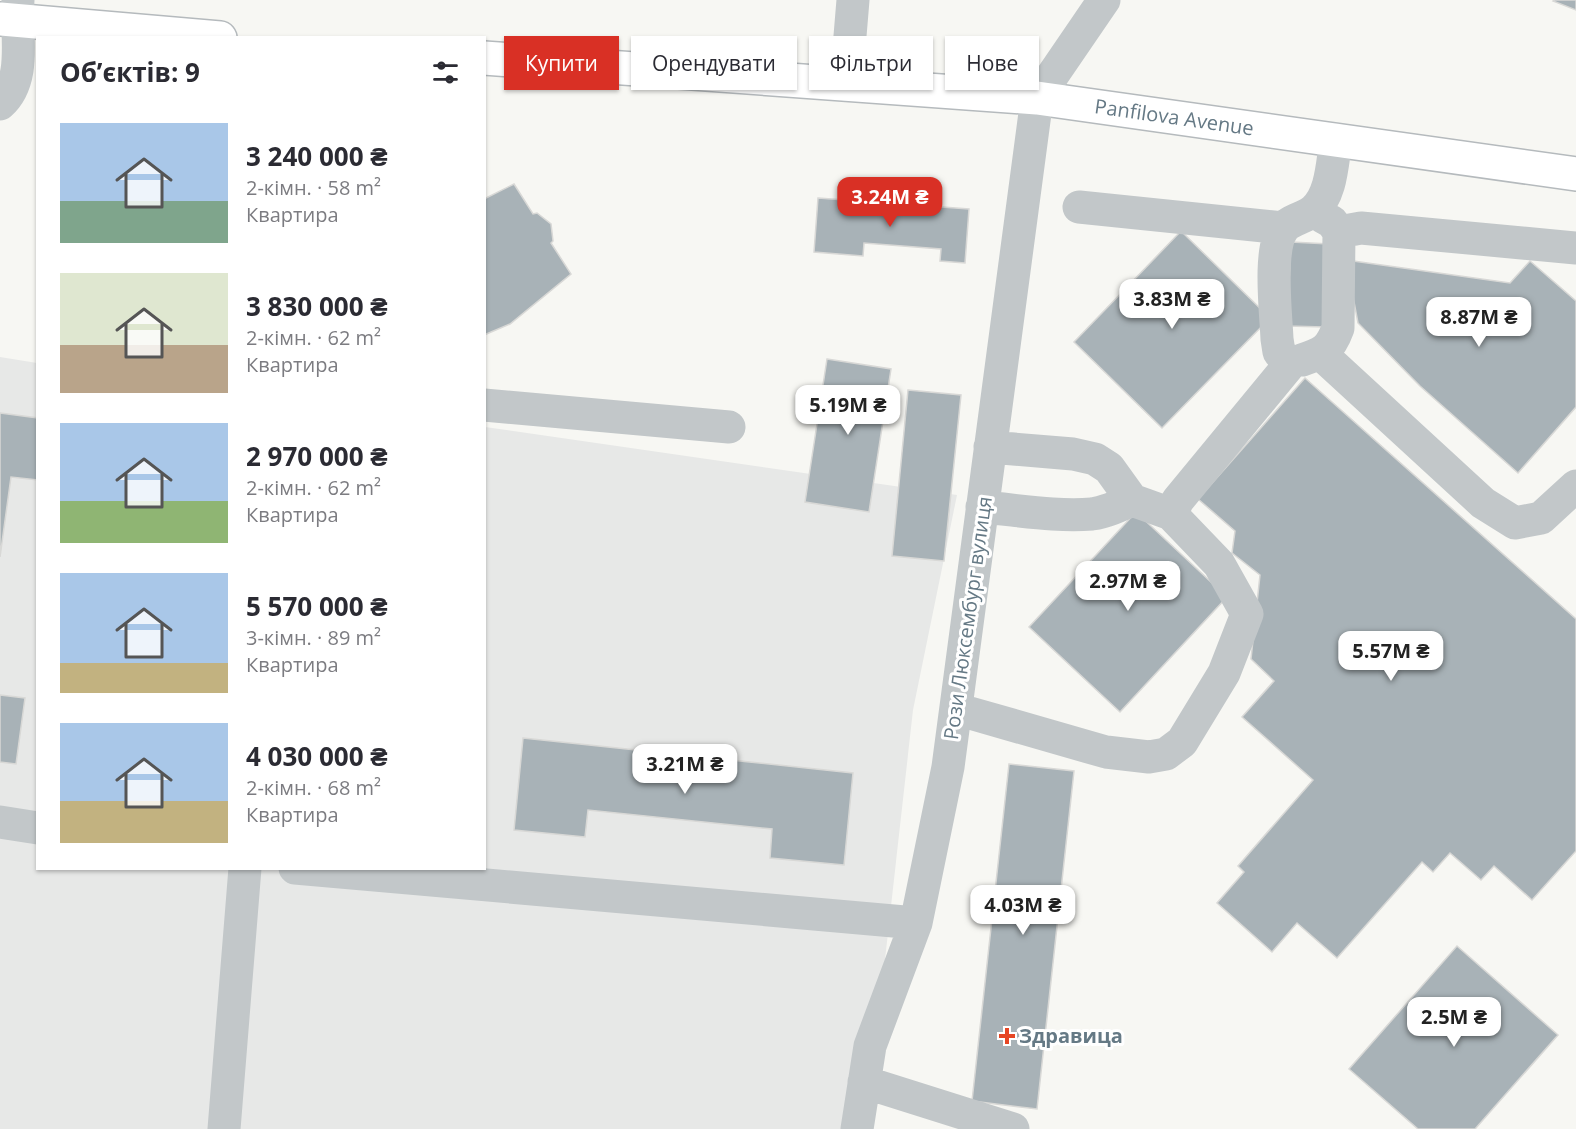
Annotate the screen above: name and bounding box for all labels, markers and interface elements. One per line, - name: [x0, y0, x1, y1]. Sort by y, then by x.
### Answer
- chip: Купити: [504, 36, 619, 90]
- chip: Орендувати: [631, 36, 797, 90]
- chip: Фільтри: [809, 36, 933, 90]
- chip: Нове: [945, 36, 1039, 90]
- text: Об’єктів: 9: [60, 54, 200, 90]
- icon: filters: [429, 56, 462, 89]
- street label: Panfilova Avenue: [1093, 92, 1256, 141]
- text: 3 240 000 ₴: [246, 138, 388, 174]
- icon: home: [108, 147, 180, 219]
- text: 2-кімн. · 58 m²: [246, 174, 381, 201]
- pin: 3.24M ₴: [835, 177, 945, 228]
- text: 3.24M ₴: [851, 183, 929, 210]
- text: Квартира: [246, 201, 339, 228]
- pin: 3.83M ₴: [1117, 279, 1227, 330]
- text: 3.83M ₴: [1133, 285, 1211, 312]
- text: 3 830 000 ₴: [246, 288, 388, 324]
- icon: home: [108, 297, 180, 369]
- pin: 8.87M ₴: [1424, 297, 1534, 348]
- text: 8.87M ₴: [1440, 303, 1518, 330]
- text: 2-кімн. · 62 m²: [246, 324, 381, 351]
- text: Квартира: [246, 351, 339, 378]
- pin: 5.19M ₴: [793, 385, 903, 436]
- text: 5.19M ₴: [809, 391, 887, 418]
- text: 2 970 000 ₴: [246, 438, 388, 474]
- icon: home: [108, 447, 180, 519]
- text: 2-кімн. · 62 m²: [246, 474, 381, 501]
- street label: Рози Люксембург вулиця: [937, 495, 998, 741]
- text: Квартира: [246, 501, 339, 528]
- pin: 2.97M ₴: [1073, 561, 1183, 612]
- text: 2.97M ₴: [1089, 567, 1167, 594]
- text: 5 570 000 ₴: [246, 588, 388, 624]
- icon: home: [108, 597, 180, 669]
- text: 3-кімн. · 89 m²: [246, 624, 381, 651]
- pin: 5.57M ₴: [1336, 631, 1446, 682]
- text: 5.57M ₴: [1352, 637, 1430, 664]
- text: Квартира: [246, 651, 339, 678]
- text: 4 030 000 ₴: [246, 738, 388, 774]
- pin: 3.21M ₴: [630, 744, 740, 795]
- icon: home: [108, 747, 180, 819]
- text: 3.21M ₴: [646, 750, 724, 777]
- text: 2-кімн. · 68 m²: [246, 774, 381, 801]
- text: Квартира: [246, 801, 339, 828]
- pin: 4.03M ₴: [968, 885, 1078, 936]
- text: 4.03M ₴: [984, 891, 1062, 918]
- pin: 2.5M ₴: [1405, 997, 1503, 1048]
- text: 2.5M ₴: [1421, 1003, 1487, 1030]
- place label: Здравица: [1019, 1022, 1123, 1049]
- marker: Здравица: [1000, 1029, 1014, 1043]

